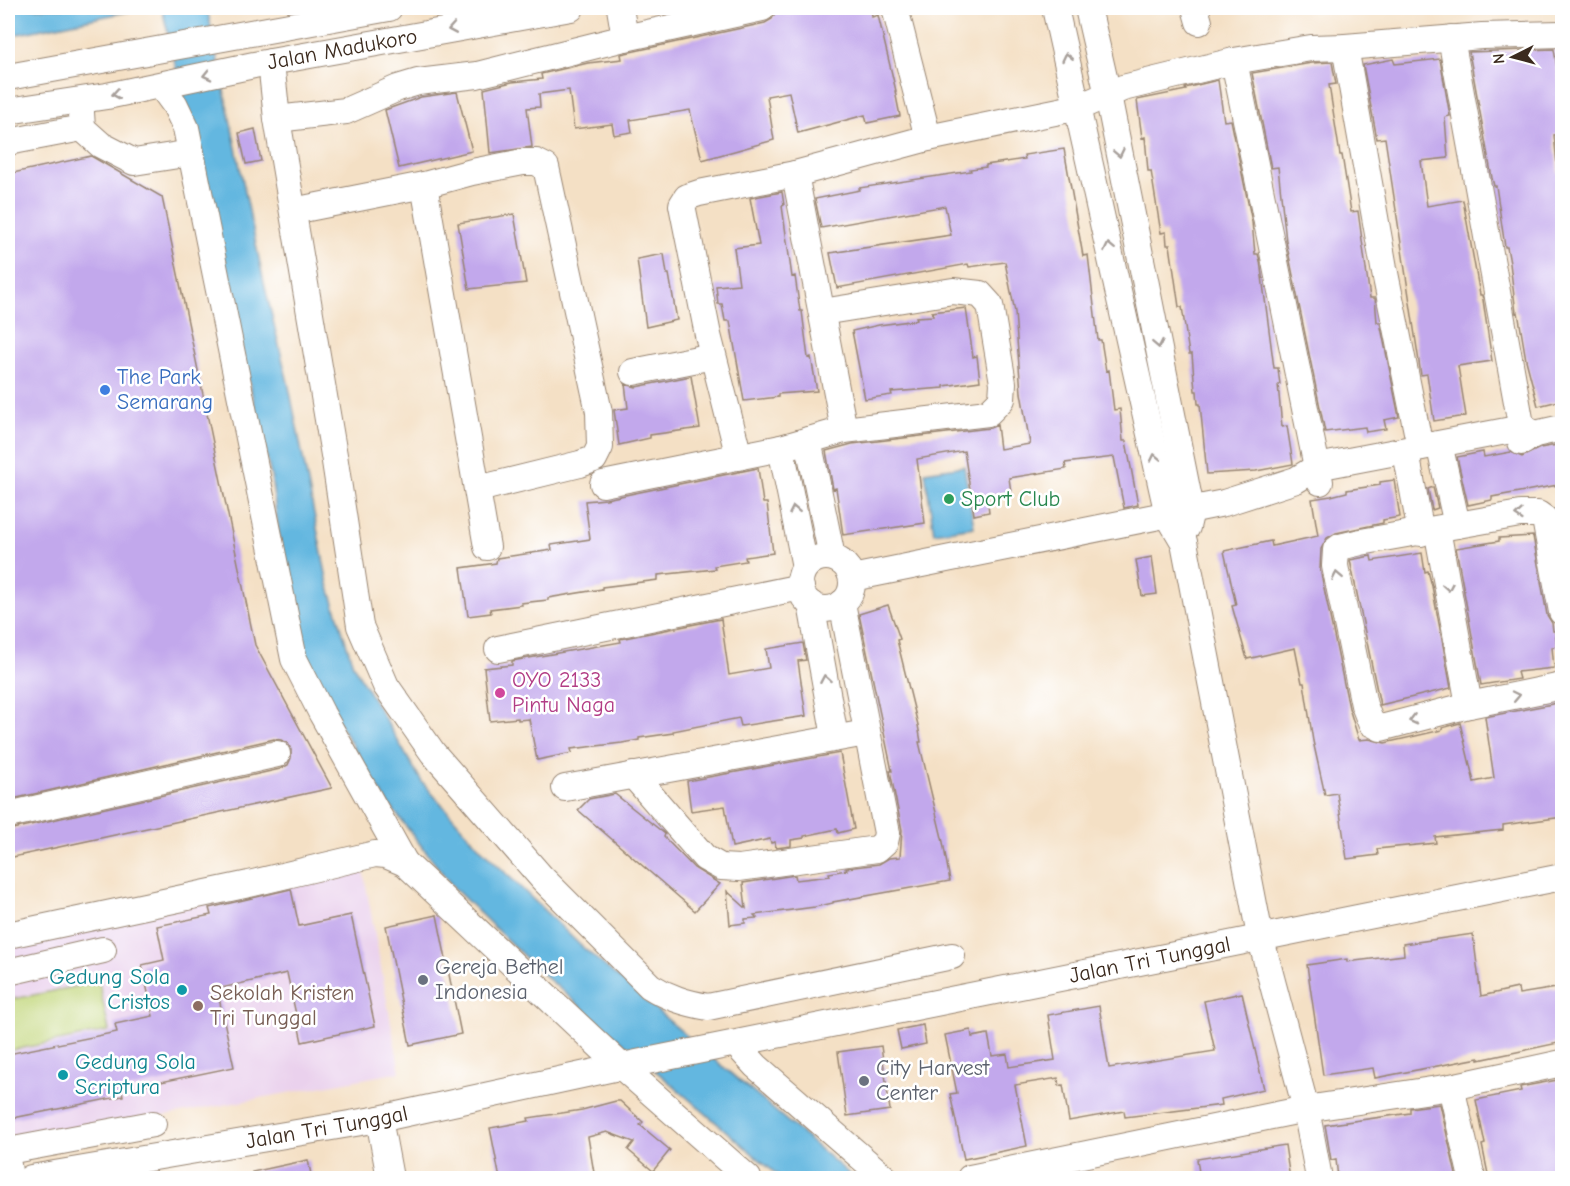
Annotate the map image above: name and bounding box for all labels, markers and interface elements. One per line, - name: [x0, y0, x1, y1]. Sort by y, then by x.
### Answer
- one-way arrow: [447, 22, 457, 35]
- street label: Jalan Madukoro: [265, 23, 419, 75]
- north arrow: [1483, 27, 1543, 87]
- one-way arrow: [1062, 52, 1075, 62]
- text: N: [1490, 52, 1509, 65]
- one-way arrow: [202, 68, 212, 81]
- one-way arrow: [112, 87, 122, 100]
- one-way arrow: [1112, 147, 1125, 157]
- one-way arrow: [1103, 242, 1116, 252]
- one-way arrow: [1151, 338, 1164, 348]
- place label: The Park Semarang: [117, 364, 213, 415]
- marker: The Park Semarang: [98, 383, 112, 397]
- one-way arrow: [1149, 453, 1162, 463]
- place label: Sport Club: [961, 486, 1060, 512]
- marker: Sport Club: [942, 492, 956, 506]
- one-way arrow: [788, 505, 801, 515]
- one-way arrow: [1515, 508, 1524, 521]
- one-way arrow: [1331, 572, 1344, 582]
- one-way arrow: [1441, 582, 1454, 592]
- place label: OYO 2133 Pintu Naga: [512, 667, 615, 718]
- one-way arrow: [819, 675, 832, 685]
- marker: OYO 2133 Pintu Naga: [493, 686, 507, 700]
- one-way arrow: [1511, 690, 1521, 703]
- one-way arrow: [1408, 713, 1418, 725]
- street label: Jalan Tri Tunggal: [1067, 931, 1233, 989]
- place label: Gereja Bethel Indonesia: [435, 954, 564, 1005]
- place label: Gedung Sola Cristos: [49, 964, 170, 1015]
- marker: Gereja Bethel Indonesia: [416, 973, 430, 987]
- place label: Sekolah Kristen Tri Tunggal: [210, 980, 354, 1031]
- marker: Gedung Sola Cristos: [175, 983, 189, 997]
- marker: Sekolah Kristen Tri Tunggal: [191, 999, 205, 1013]
- place label: Gedung Sola Scriptura: [75, 1049, 196, 1100]
- place label: City Harvest Center: [876, 1055, 990, 1106]
- marker: Gedung Sola Scriptura: [56, 1068, 70, 1082]
- marker: City Harvest Center: [857, 1074, 871, 1088]
- street label: Jalan Tri Tunggal: [244, 1100, 410, 1154]

